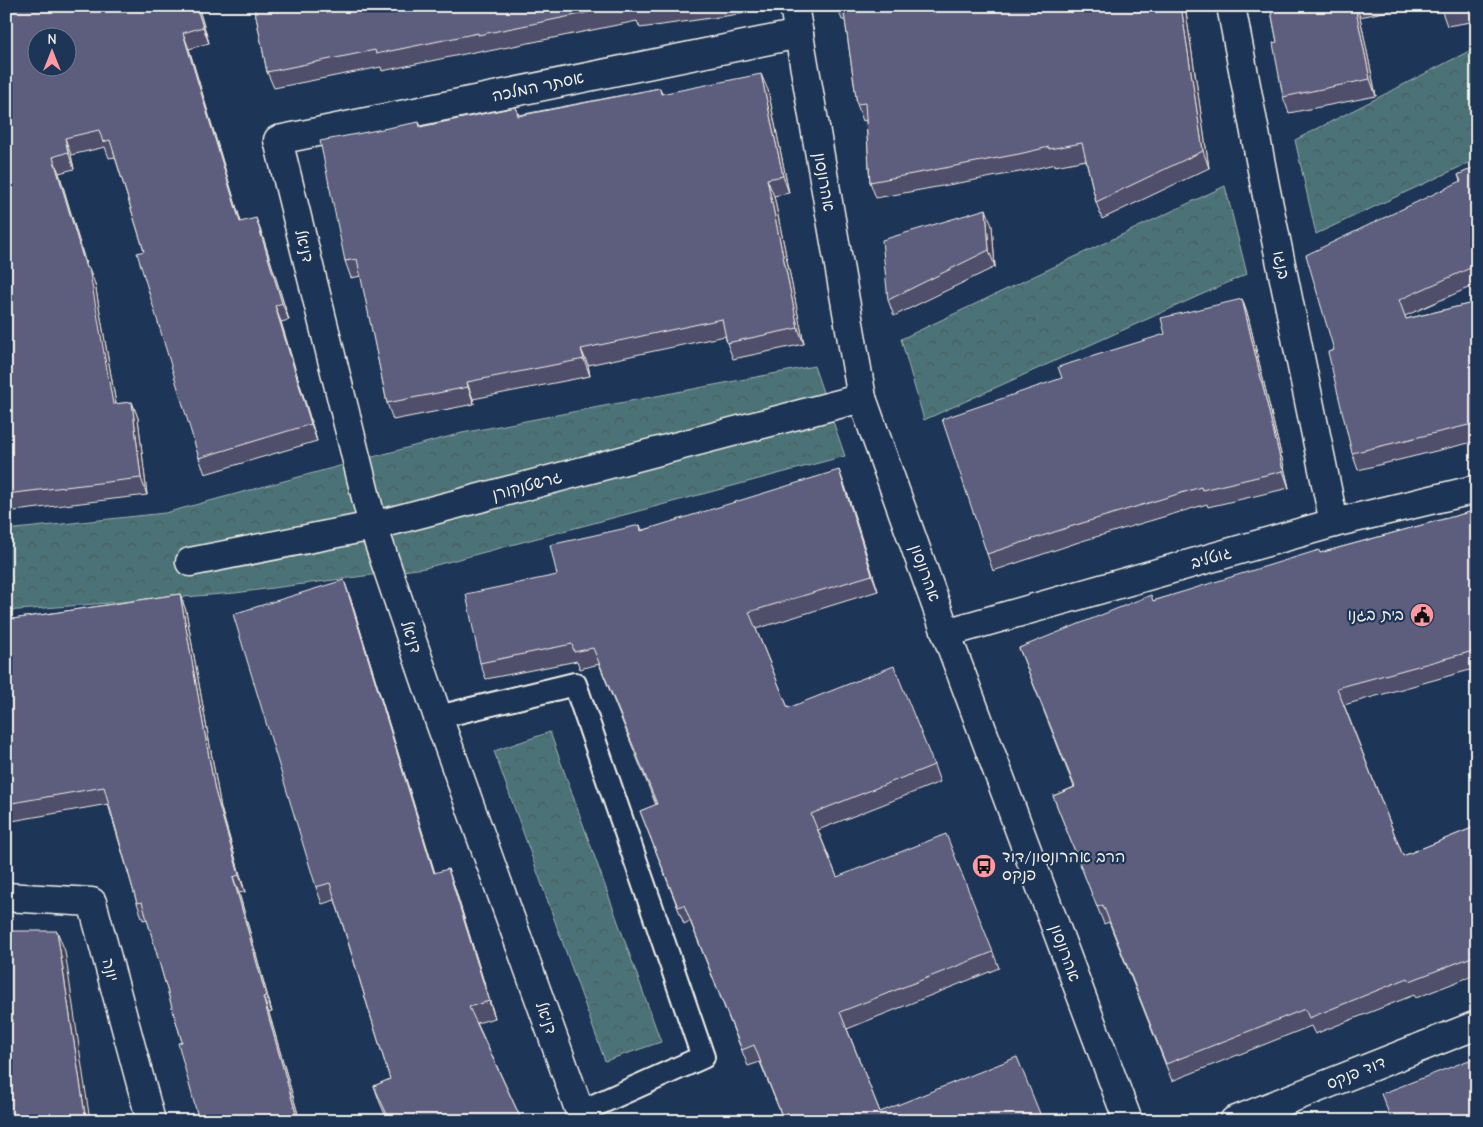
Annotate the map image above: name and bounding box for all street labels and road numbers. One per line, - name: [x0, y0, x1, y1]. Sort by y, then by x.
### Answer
- street label: אסתר המלכה: [491, 69, 585, 105]
- street label: אהרונסון: [810, 151, 838, 213]
- street label: דניאל: [291, 228, 317, 264]
- street label: בנגו: [1269, 249, 1293, 281]
- street label: גרשטנקורן: [490, 468, 564, 504]
- street label: אהרונסון: [906, 542, 944, 604]
- street label: גוטליב: [1189, 544, 1234, 572]
- street label: דניאל: [397, 618, 425, 656]
- street label: אהרונסון: [1046, 922, 1084, 984]
- street label: יונה: [98, 956, 122, 984]
- street label: דניאל: [532, 999, 560, 1037]
- street label: דוד פנקס: [1324, 1053, 1388, 1093]

